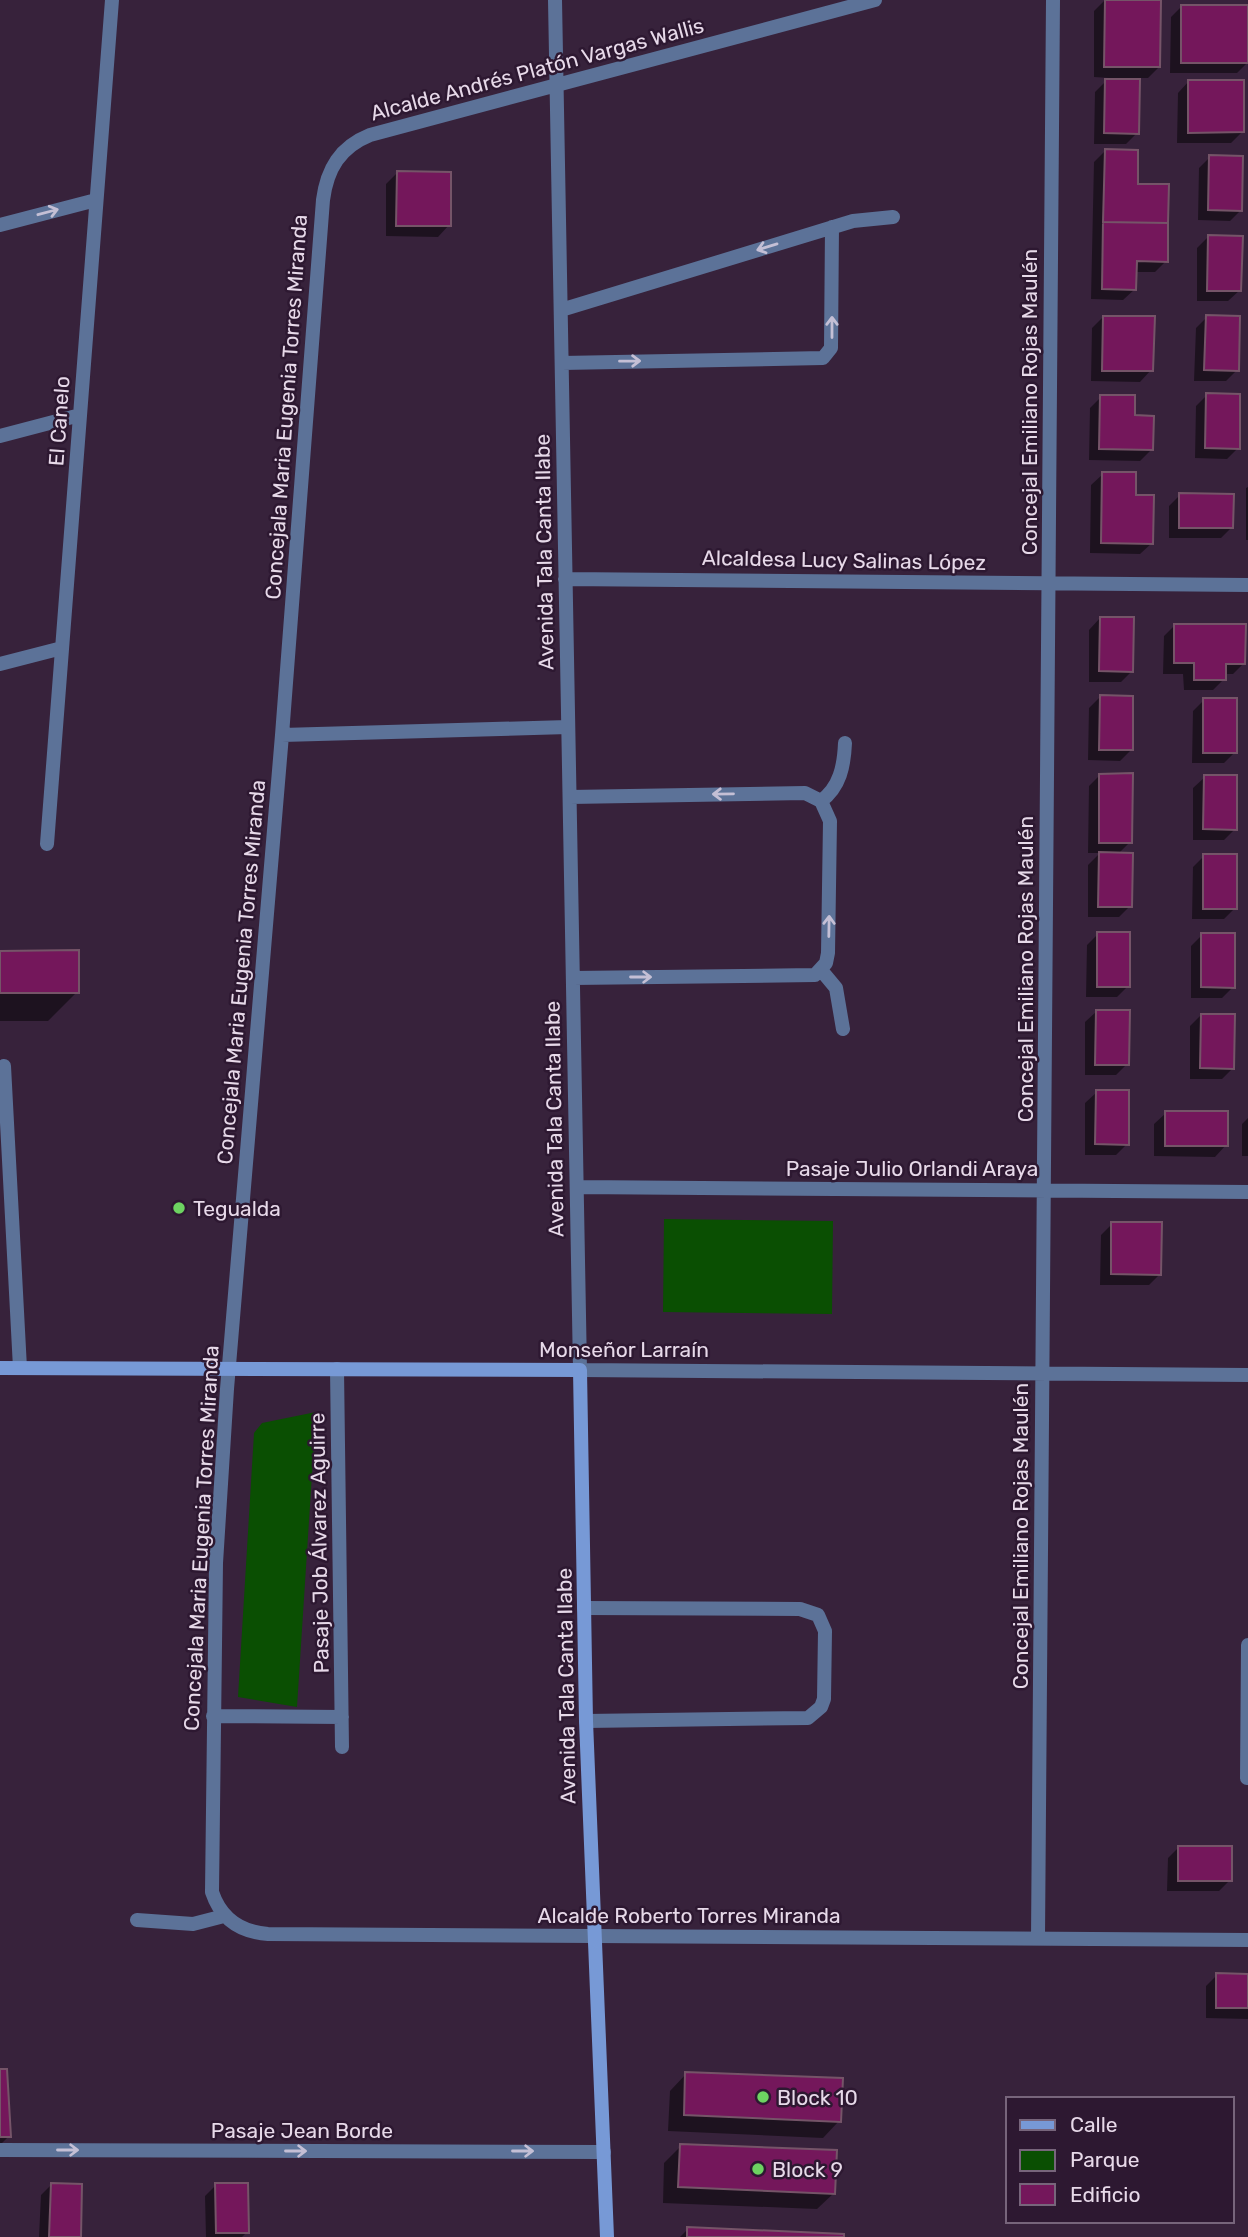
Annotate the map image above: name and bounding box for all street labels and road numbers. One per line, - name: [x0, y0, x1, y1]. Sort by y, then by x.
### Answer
- street label: Alcalde Andrés Platón Vargas Wallis: [368, 12, 706, 126]
- street label: Concejala Maria Eugenia Torres Miranda: [260, 214, 312, 600]
- street label: Concejal Emiliano Rojas Maulén: [1017, 249, 1042, 555]
- street label: El Canelo: [43, 375, 75, 467]
- street label: Avenida Tala Canta Ilabe: [529, 434, 559, 670]
- street label: Alcaldesa Lucy Salinas López: [702, 545, 986, 575]
- street label: Concejala Maria Eugenia Torres Miranda: [212, 779, 270, 1165]
- street label: Concejal Emiliano Rojas Maulén: [1013, 816, 1038, 1122]
- street label: Avenida Tala Canta Ilabe: [539, 1001, 569, 1237]
- street label: Pasaje Julio Orlandi Araya: [786, 1156, 1038, 1181]
- street label: Monseñor Larraín: [539, 1337, 709, 1362]
- street label: Concejala Maria Eugenia Torres Miranda: [178, 1345, 224, 1731]
- street label: Concejal Emiliano Rojas Maulén: [1008, 1383, 1033, 1689]
- street label: Pasaje Job Álvarez Aguirre: [304, 1413, 334, 1673]
- street label: Avenida Tala Canta Ilabe: [551, 1568, 581, 1804]
- street label: Alcalde Roberto Torres Miranda: [537, 1903, 841, 1928]
- street label: Pasaje Jean Borde: [211, 2118, 393, 2143]

